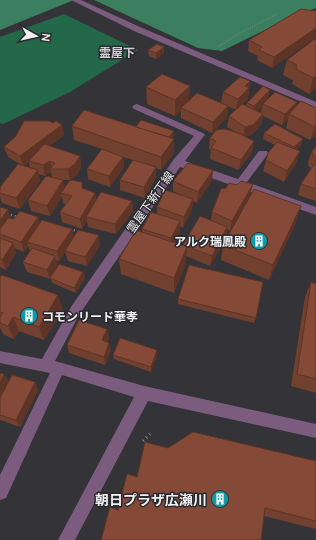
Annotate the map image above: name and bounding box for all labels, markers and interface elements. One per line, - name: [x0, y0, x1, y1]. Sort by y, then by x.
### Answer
- north arrow: [16, 16, 56, 56]
- text: N: [38, 33, 54, 43]
- district label: 霊屋下: [99, 44, 135, 61]
- street label: 霊屋下新丁線: [122, 168, 178, 236]
- building icon: アルク瑞鳳殿: [249, 231, 269, 251]
- place label: アルク瑞鳳殿: [174, 233, 246, 250]
- building icon: コモンリード華孝: [19, 306, 39, 326]
- place label: コモンリード華孝: [42, 308, 138, 325]
- building icon: 朝日プラザ広瀬川: [210, 489, 230, 509]
- place label: 朝日プラザ広瀬川: [95, 490, 207, 509]

